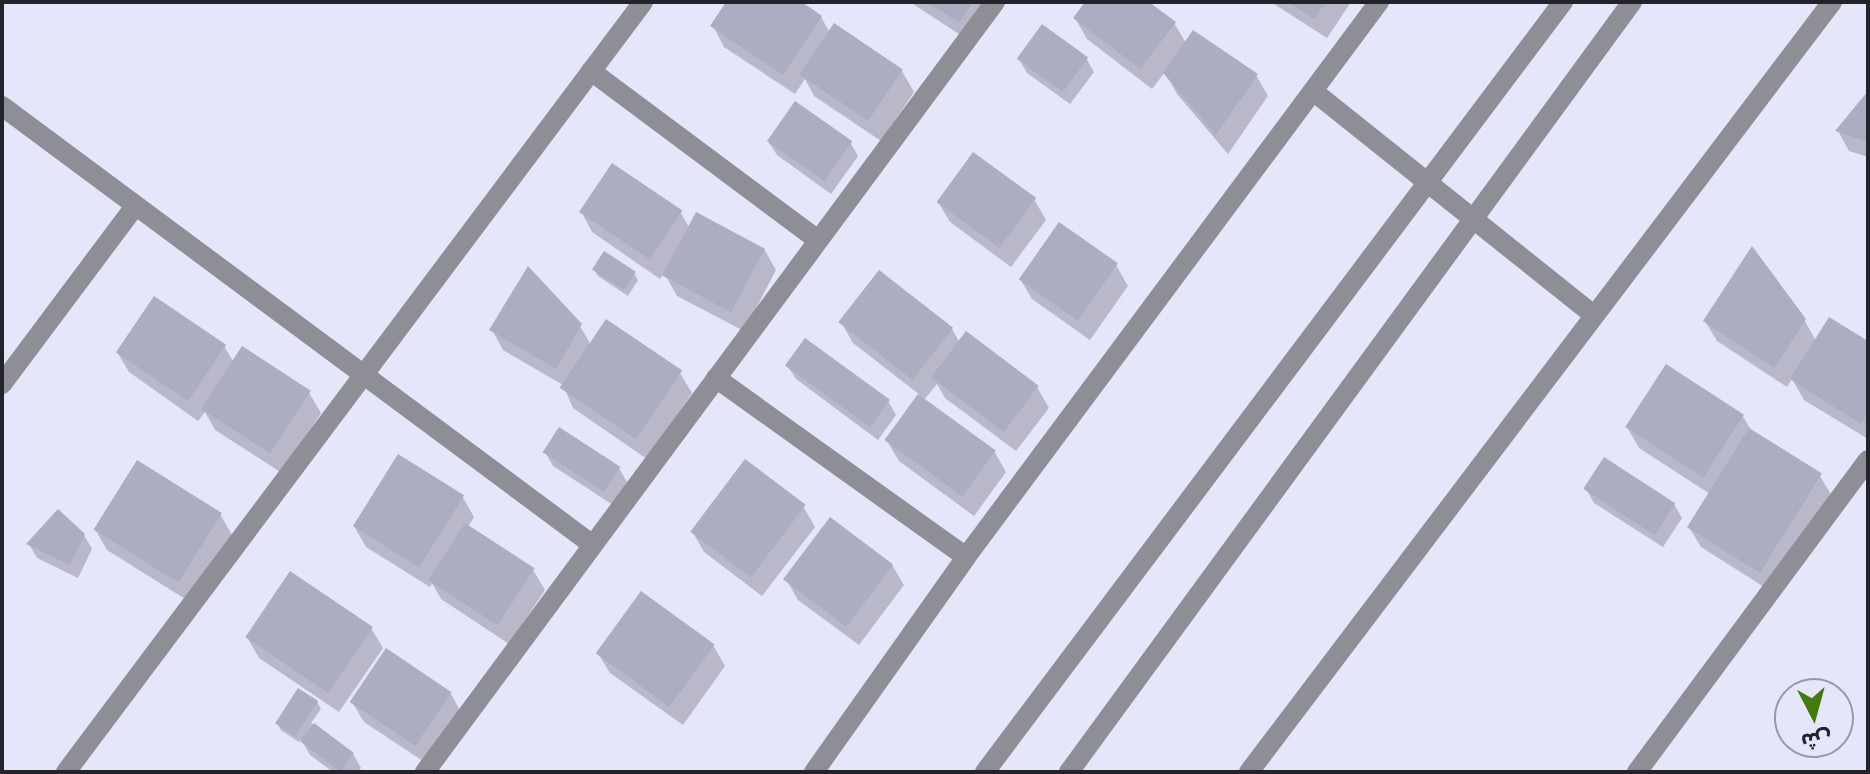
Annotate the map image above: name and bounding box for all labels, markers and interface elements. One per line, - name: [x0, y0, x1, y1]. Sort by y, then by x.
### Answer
- north arrow: [1774, 678, 1854, 758]
- text: ش: [1800, 725, 1833, 755]

